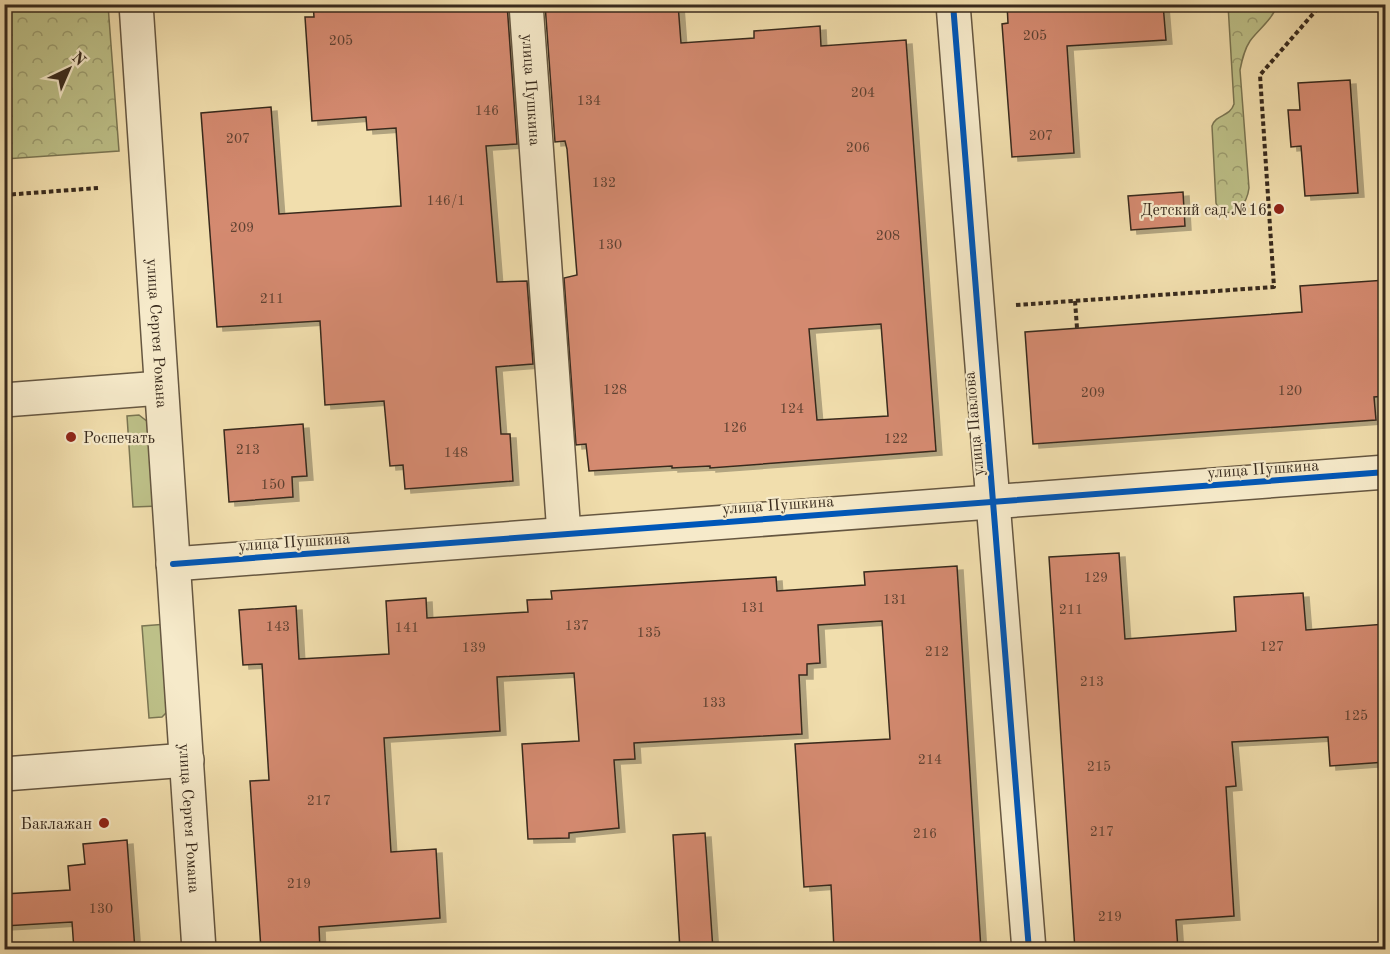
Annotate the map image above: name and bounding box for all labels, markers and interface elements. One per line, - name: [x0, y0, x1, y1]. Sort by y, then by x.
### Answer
- house number: 205: [1023, 29, 1047, 43]
- street label: улица Пушкина: [518, 33, 542, 146]
- house number: 205: [329, 34, 353, 48]
- north arrow: [39, 39, 99, 99]
- text: N: [68, 50, 89, 70]
- house number: 204: [851, 86, 875, 100]
- house number: 134: [577, 94, 601, 108]
- house number: 146: [475, 104, 499, 118]
- house number: 207: [1029, 129, 1053, 143]
- house number: 207: [226, 132, 250, 146]
- house number: 206: [846, 141, 870, 155]
- house number: 132: [592, 176, 616, 190]
- house number: 146/1: [427, 194, 465, 208]
- marker: Детский сад №16: [1272, 202, 1286, 216]
- place label: Детский сад №16: [1141, 203, 1267, 219]
- house number: 209: [230, 221, 254, 235]
- house number: 208: [876, 229, 900, 243]
- house number: 130: [598, 238, 622, 252]
- street label: улица Сергея Романа: [143, 258, 169, 409]
- house number: 211: [260, 292, 284, 306]
- street label: улица Павлова: [962, 371, 988, 477]
- house number: 128: [603, 383, 627, 397]
- house number: 120: [1278, 384, 1302, 398]
- house number: 209: [1081, 386, 1105, 400]
- house number: 124: [780, 402, 804, 416]
- house number: 126: [723, 421, 747, 435]
- marker: Роспечать: [64, 430, 78, 444]
- place label: Роспечать: [83, 431, 155, 447]
- house number: 122: [884, 432, 908, 446]
- house number: 213: [236, 443, 260, 457]
- house number: 148: [444, 446, 468, 460]
- street label: улица Пушкина: [1207, 458, 1320, 482]
- house number: 150: [261, 478, 285, 492]
- street label: улица Пушкина: [722, 494, 835, 518]
- street label: улица Пушкина: [238, 531, 351, 555]
- house number: 129: [1084, 571, 1108, 585]
- house number: 131: [883, 593, 907, 607]
- house number: 131: [741, 601, 765, 615]
- house number: 211: [1059, 603, 1083, 617]
- house number: 137: [565, 619, 589, 633]
- house number: 143: [266, 620, 290, 634]
- house number: 141: [395, 621, 419, 635]
- house number: 135: [637, 626, 661, 640]
- house number: 127: [1260, 640, 1284, 654]
- house number: 139: [462, 641, 486, 655]
- house number: 212: [925, 645, 949, 659]
- house number: 213: [1080, 675, 1104, 689]
- house number: 133: [702, 696, 726, 710]
- house number: 125: [1344, 709, 1368, 723]
- street label: улица Сергея Романа: [175, 743, 201, 894]
- house number: 214: [918, 753, 942, 767]
- house number: 215: [1087, 760, 1111, 774]
- house number: 217: [307, 794, 331, 808]
- marker: Баклажан: [97, 816, 111, 830]
- place label: Баклажан: [21, 817, 92, 833]
- house number: 217: [1090, 825, 1114, 839]
- house number: 216: [913, 827, 937, 841]
- house number: 219: [287, 877, 311, 891]
- house number: 130: [89, 902, 113, 916]
- house number: 219: [1098, 910, 1122, 924]

